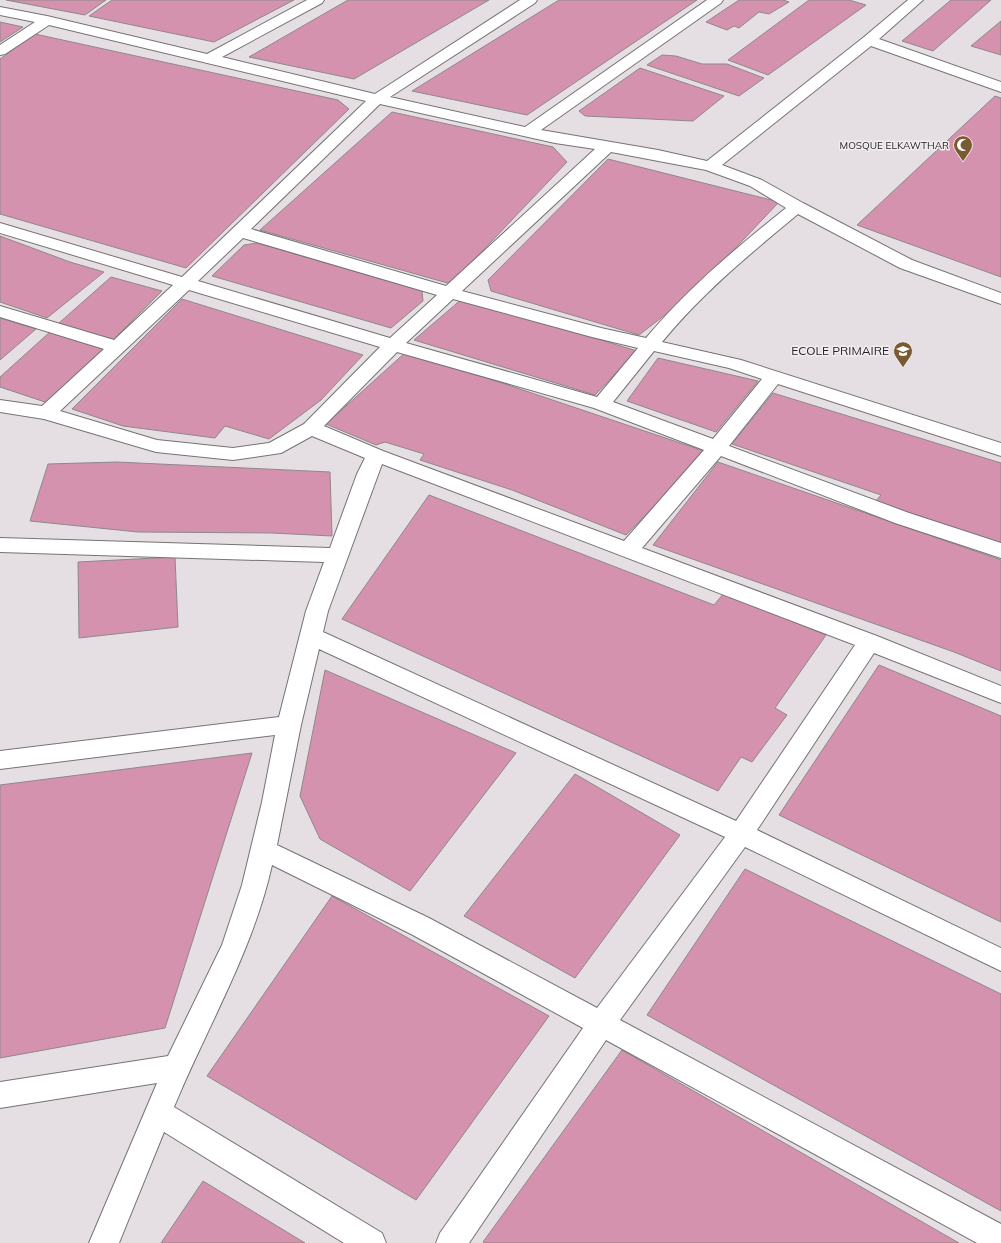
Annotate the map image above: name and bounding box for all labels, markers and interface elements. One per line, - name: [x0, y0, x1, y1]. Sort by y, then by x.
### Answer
- mosque icon: MOSQUE ELKAWTHAR: [952, 134, 974, 162]
- place label: MOSQUE ELKAWTHAR: [840, 139, 949, 152]
- school or university icon: ECOLE PRIMAIRE: [892, 340, 914, 368]
- place label: ECOLE PRIMAIRE: [791, 343, 889, 358]

